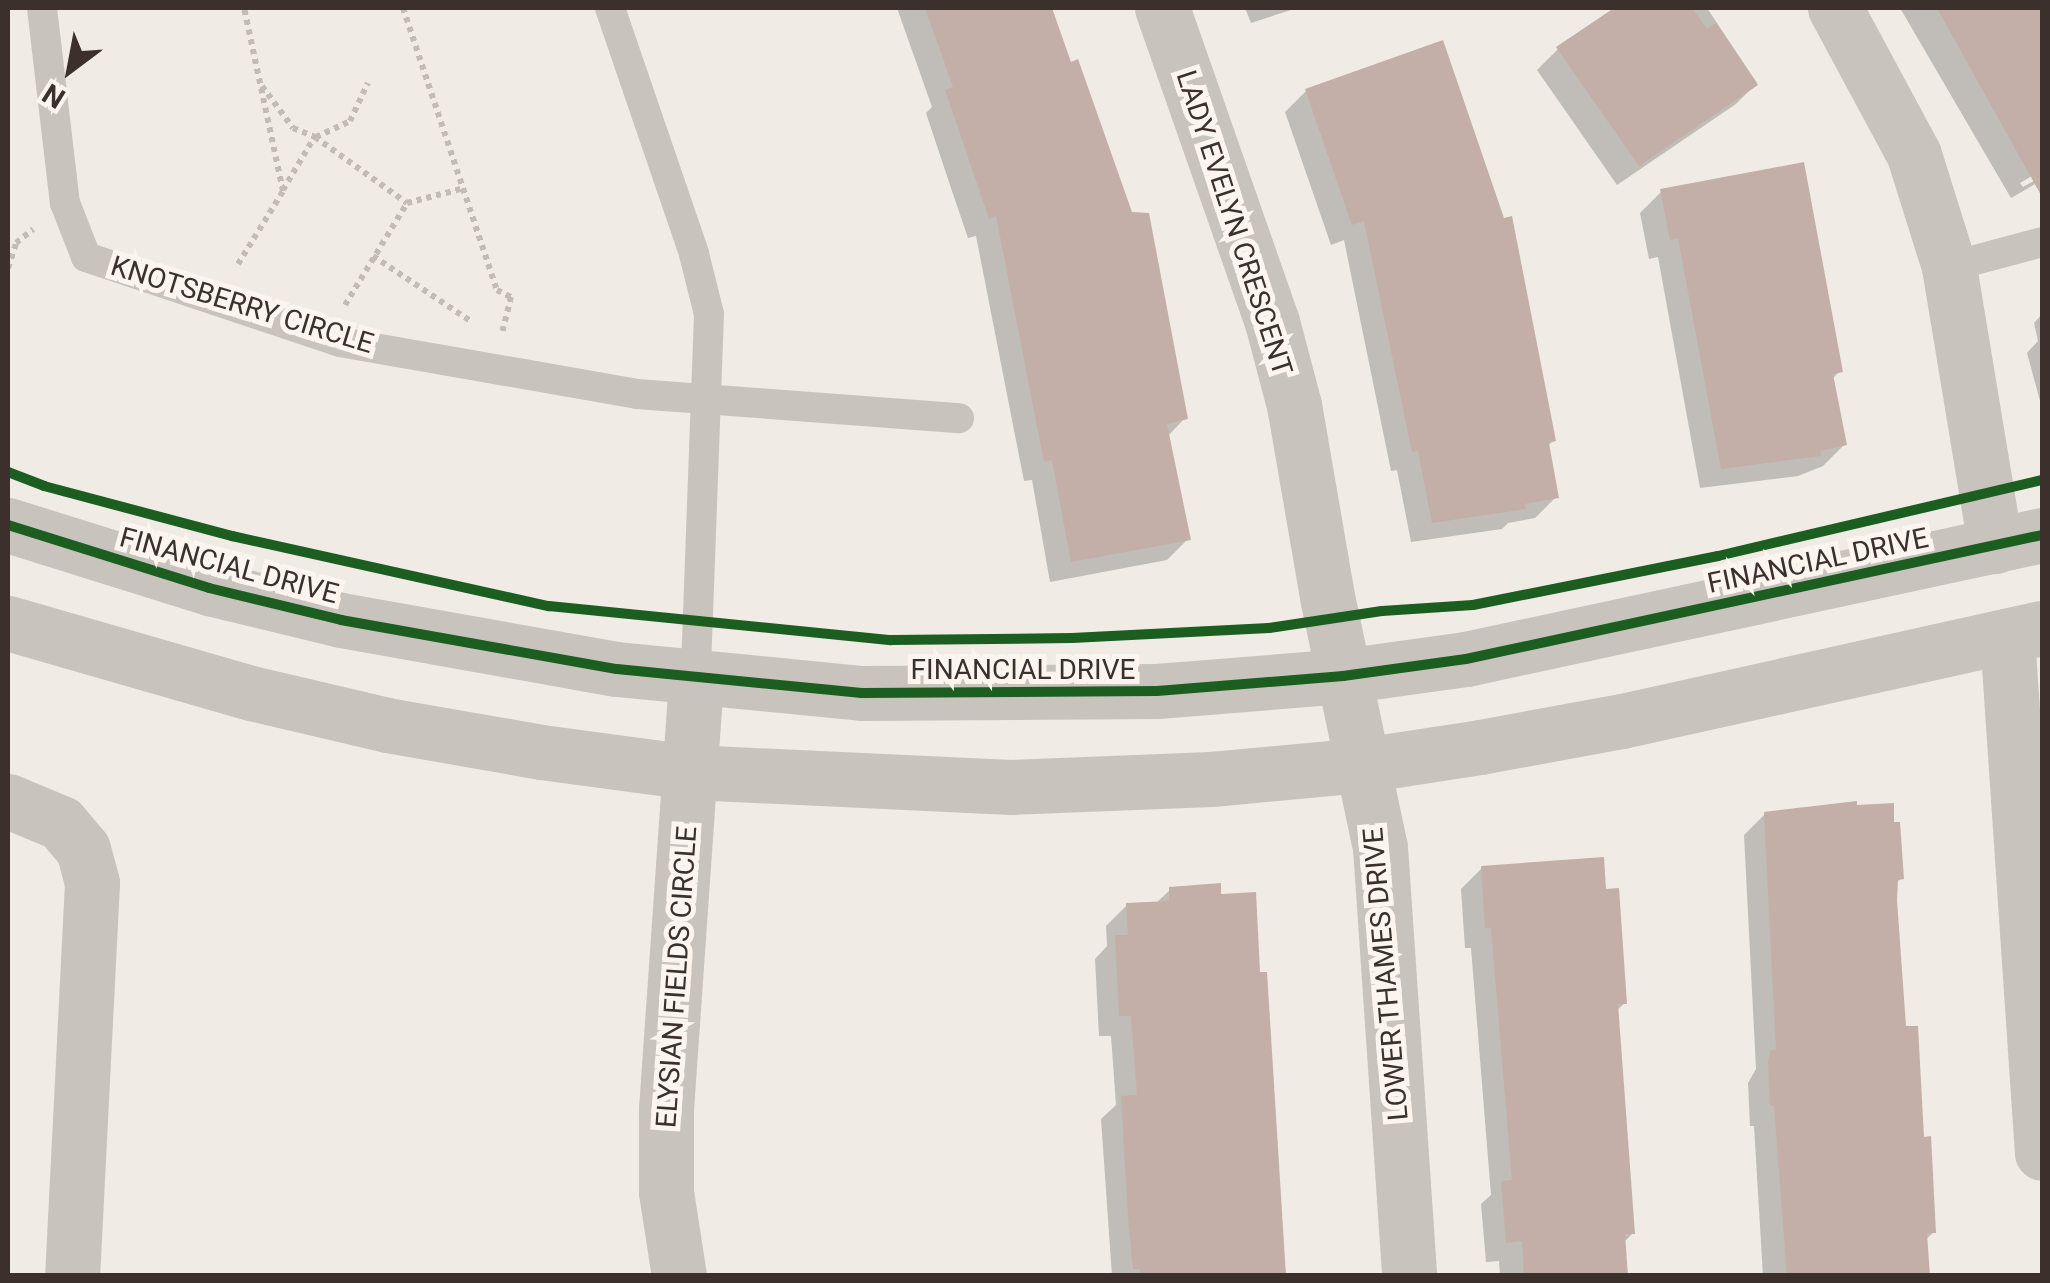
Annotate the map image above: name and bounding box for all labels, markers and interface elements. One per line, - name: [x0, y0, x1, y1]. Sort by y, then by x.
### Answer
- north arrow: [20, 20, 120, 120]
- street label: LADY EVELYN CRESCENT: [1169, 66, 1299, 380]
- text: N: [37, 77, 71, 115]
- street label: KNOTSBERRY CIRCLE: [107, 249, 377, 361]
- street label: FINANCIAL DRIVE: [116, 521, 342, 611]
- street label: FINANCIAL DRIVE: [1705, 521, 1931, 601]
- street label: FINANCIAL DRIVE: [911, 653, 1135, 687]
- street label: ELYSIAN FIELDS CIRCLE: [650, 825, 704, 1129]
- street label: LOWER THAMES DRIVE: [1356, 826, 1416, 1122]

